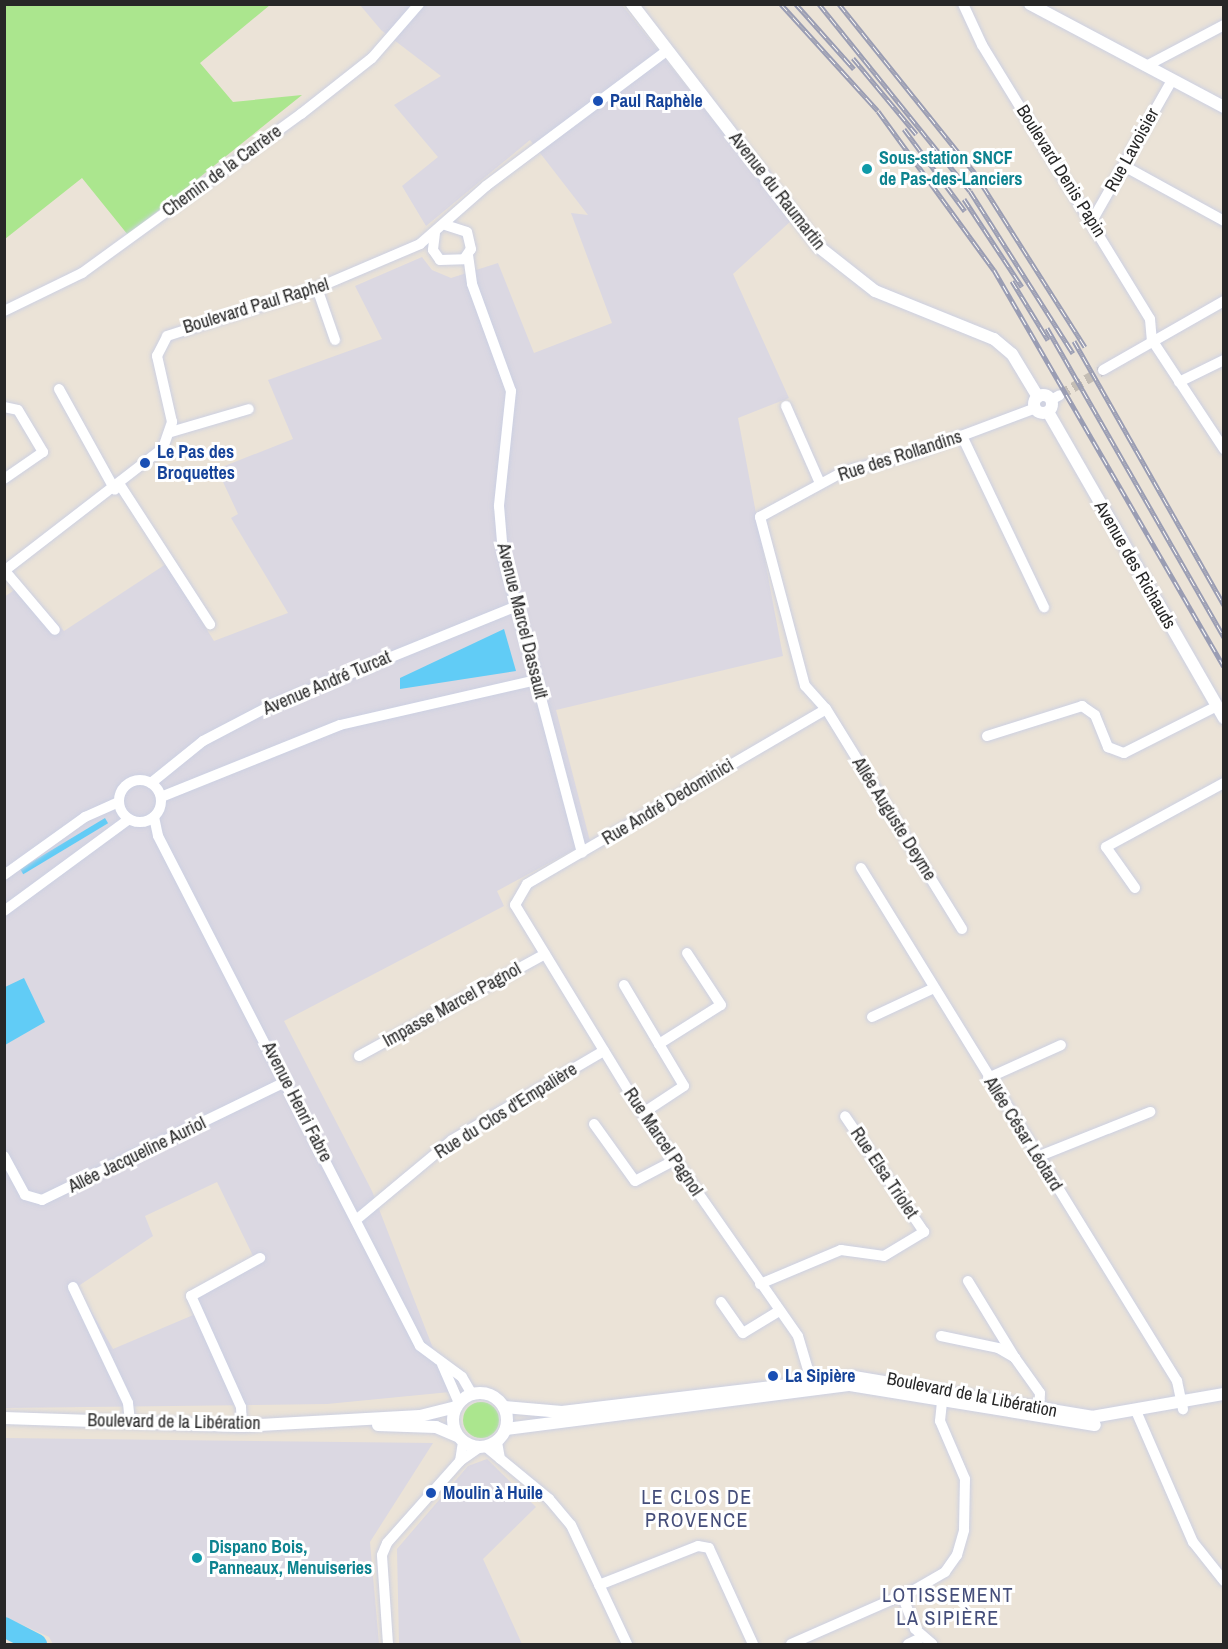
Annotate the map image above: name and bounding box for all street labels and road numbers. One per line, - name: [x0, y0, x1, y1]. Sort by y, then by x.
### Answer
- street label: Boulevard Denis Papin: [1012, 101, 1110, 241]
- street label: Rue Lavoisier: [1100, 105, 1164, 195]
- street label: Chemin de la Carrère: [158, 121, 286, 221]
- street label: Avenue du Raumartin: [724, 128, 830, 254]
- street label: Boulevard Paul Raphel: [181, 274, 331, 338]
- street label: Rue des Rollandins: [835, 426, 965, 486]
- street label: Avenue des Richauds: [1090, 497, 1180, 633]
- street label: Avenue Marcel Dassault: [492, 541, 552, 701]
- street label: Avenue André Turcat: [259, 646, 395, 720]
- street label: Allée Auguste Deyme: [847, 753, 941, 885]
- street label: Rue André Dedominici: [598, 754, 738, 850]
- street label: Impasse Marcel Pagnol: [379, 958, 525, 1052]
- street label: Avenue Henri Fabre: [257, 1038, 337, 1166]
- street label: Rue du Clos d'Empalière: [431, 1058, 581, 1164]
- street label: Allée César Léotard: [979, 1073, 1067, 1195]
- street label: Rue Marcel Pagnol: [619, 1084, 707, 1200]
- street label: Allée Jacqueline Auriol: [64, 1112, 210, 1198]
- street label: Rue Elsa Triolet: [846, 1123, 922, 1223]
- street label: Boulevard de la Libération: [885, 1368, 1059, 1422]
- street label: Boulevard de la Libération: [87, 1410, 261, 1434]

